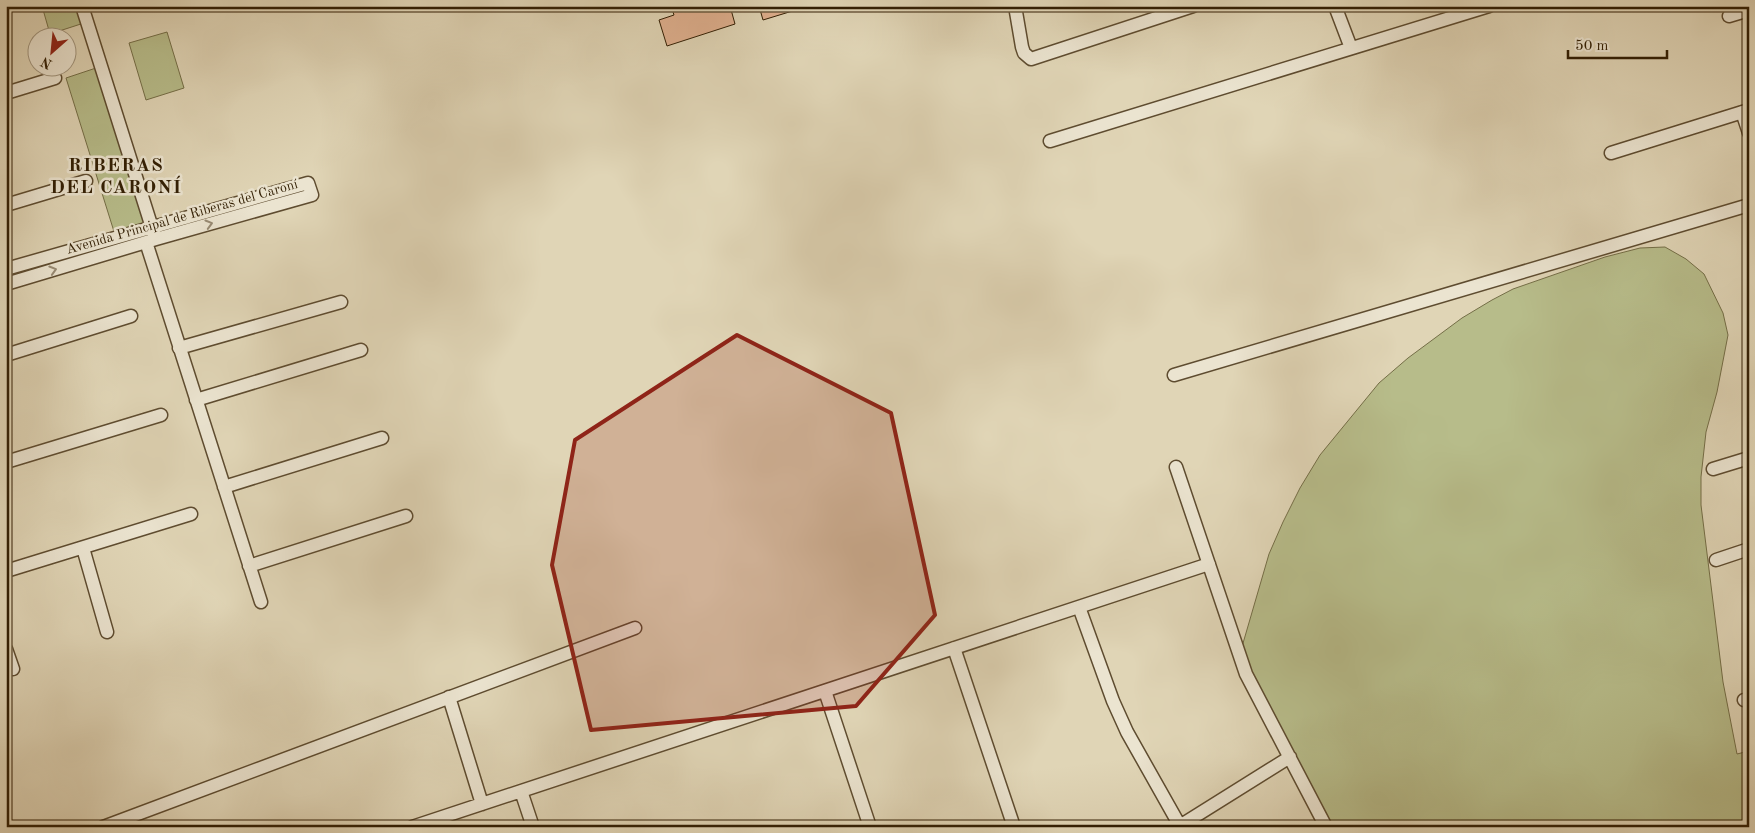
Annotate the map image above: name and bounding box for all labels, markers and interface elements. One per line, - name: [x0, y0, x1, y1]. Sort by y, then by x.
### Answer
- north arrow: [28, 28, 78, 78]
- scale bar: [1568, 28, 1666, 60]
- text: 50 m: [1575, 39, 1609, 54]
- text: N: [38, 54, 54, 71]
- district label: RIBERAS DEL CARONÍ: [50, 157, 182, 198]
- street label: Avenida Principal de Riberas del Caroní: [65, 177, 300, 257]
- one-way arrow: [204, 219, 213, 230]
- one-way arrow: [48, 265, 57, 275]

